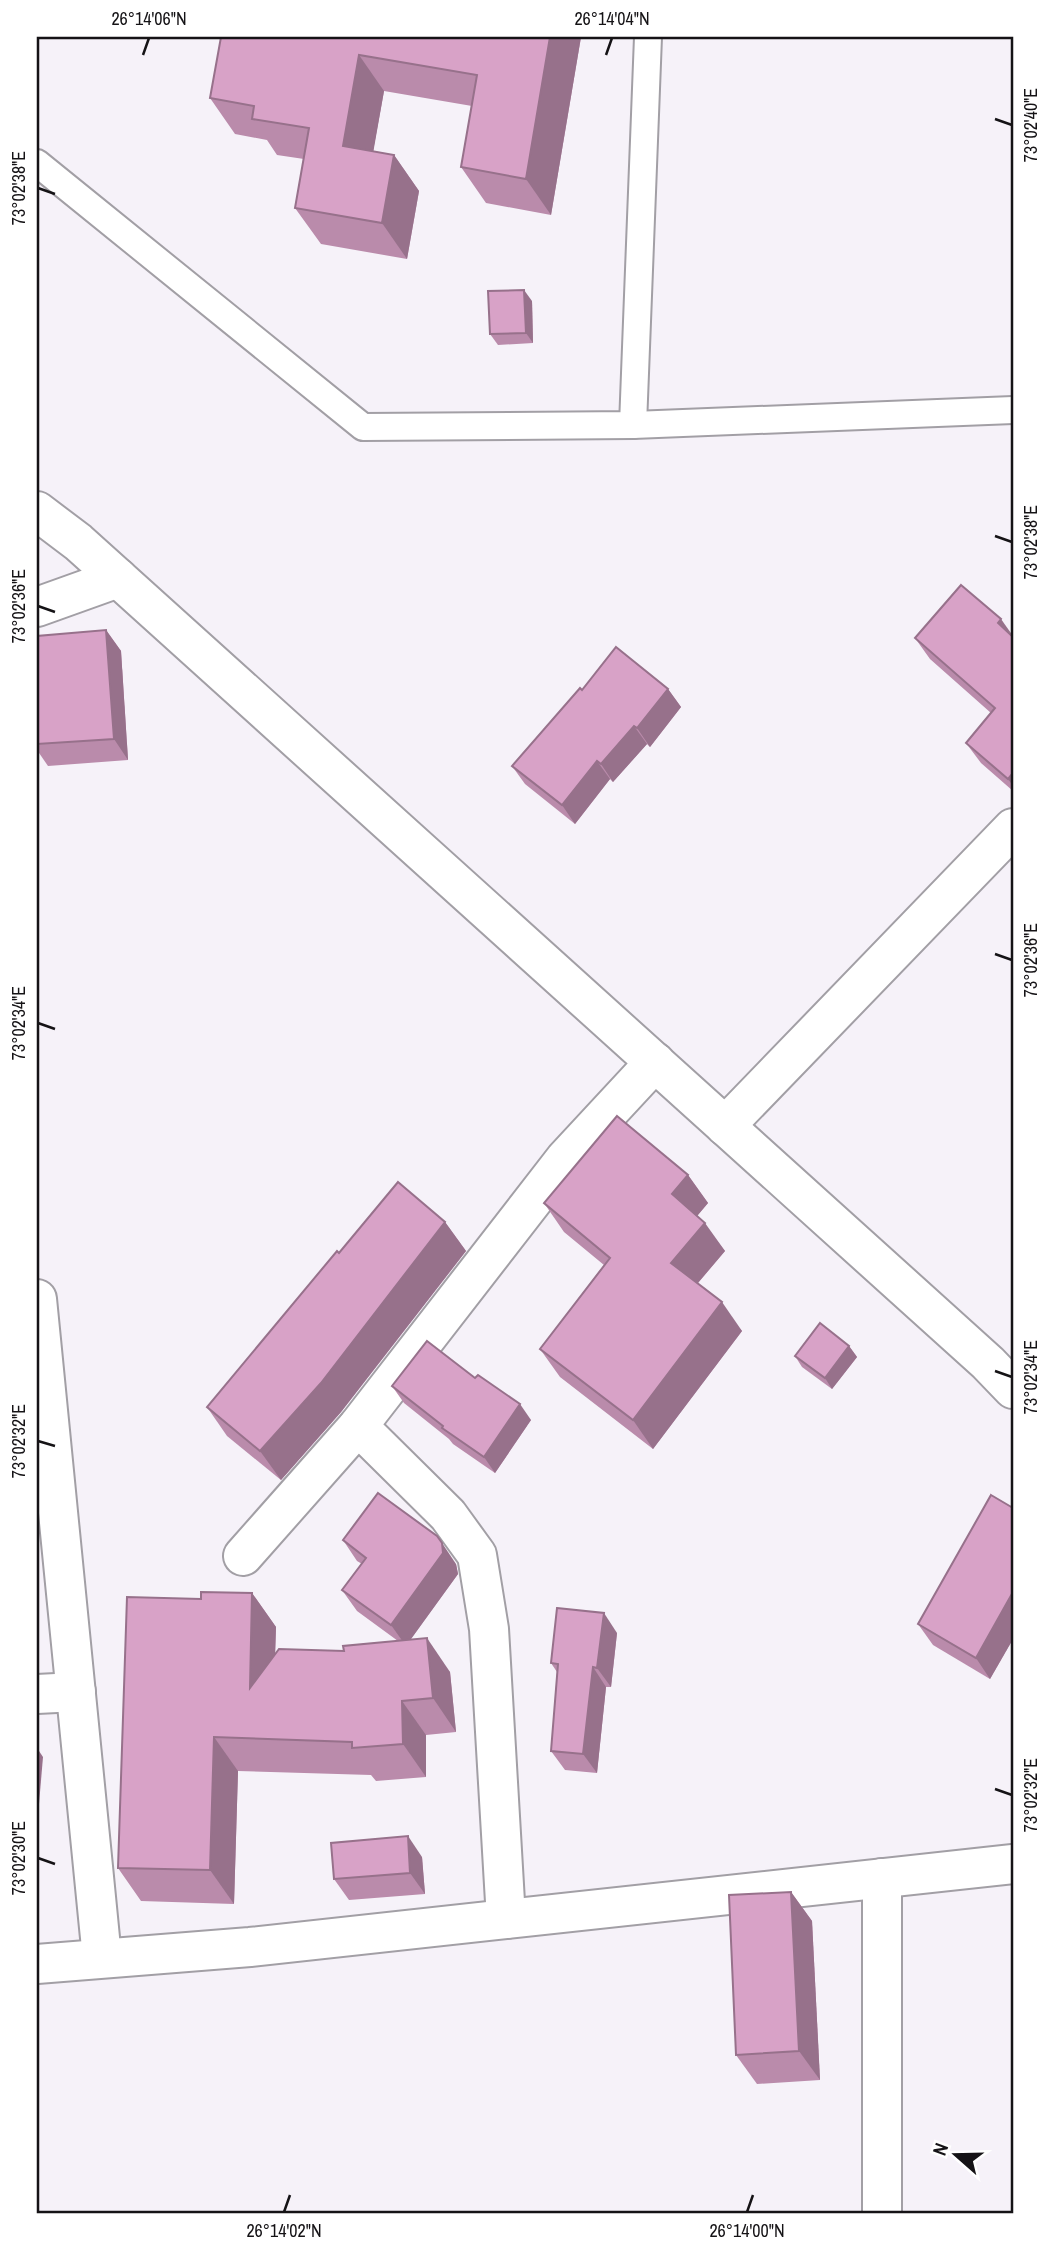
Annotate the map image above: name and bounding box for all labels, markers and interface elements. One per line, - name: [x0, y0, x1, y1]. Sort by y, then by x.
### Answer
- text: 26°14'06"N: [111, 6, 187, 31]
- text: 26°14'04"N: [574, 6, 650, 31]
- text: 73°02'40"E: [1018, 88, 1043, 162]
- text: 73°02'38"E: [6, 151, 31, 225]
- text: 73°02'38"E: [1018, 505, 1043, 579]
- text: 73°02'36"E: [6, 569, 31, 643]
- text: 73°02'36"E: [1018, 923, 1043, 997]
- text: 73°02'34"E: [6, 986, 31, 1060]
- text: 73°02'34"E: [1018, 1340, 1043, 1414]
- text: 73°02'32"E: [6, 1404, 31, 1478]
- text: 73°02'32"E: [1018, 1758, 1043, 1832]
- text: 73°02'30"E: [6, 1821, 31, 1895]
- north arrow: [920, 2120, 990, 2190]
- text: N: [926, 2139, 954, 2159]
- text: 26°14'02"N: [246, 2218, 322, 2243]
- text: 26°14'00"N: [709, 2218, 785, 2243]

